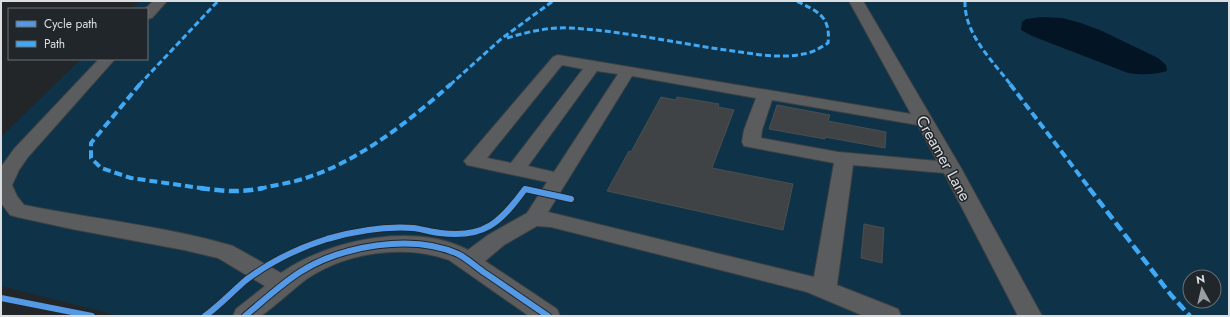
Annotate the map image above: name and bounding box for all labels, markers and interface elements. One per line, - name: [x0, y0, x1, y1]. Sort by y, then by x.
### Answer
- legend: [8, 8, 148, 60]
- text: Cycle path: [44, 15, 97, 33]
- text: Path: [44, 35, 65, 53]
- street label: Creamer Lane: [911, 111, 977, 205]
- north arrow: [1182, 269, 1222, 309]
- text: N: [1195, 271, 1206, 288]

